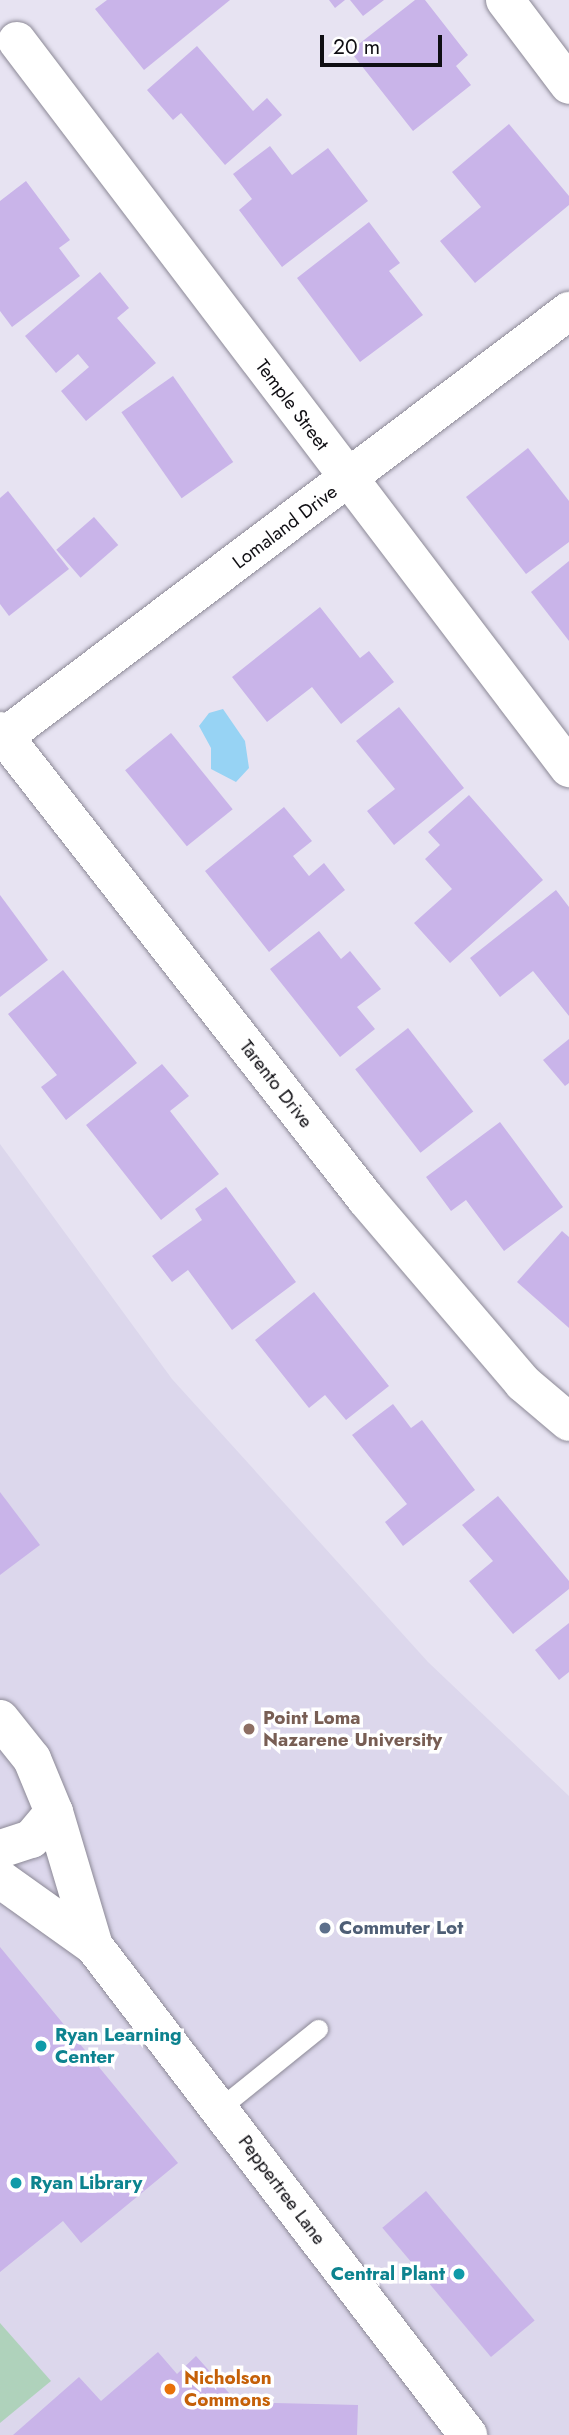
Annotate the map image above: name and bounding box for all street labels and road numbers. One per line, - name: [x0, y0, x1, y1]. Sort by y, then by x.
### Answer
- street label: Temple Street: [251, 355, 333, 455]
- street label: Lomaland Drive: [228, 480, 342, 574]
- street label: Tarento Drive: [235, 1036, 317, 1132]
- street label: Peppertree Lane: [233, 2131, 331, 2249]

